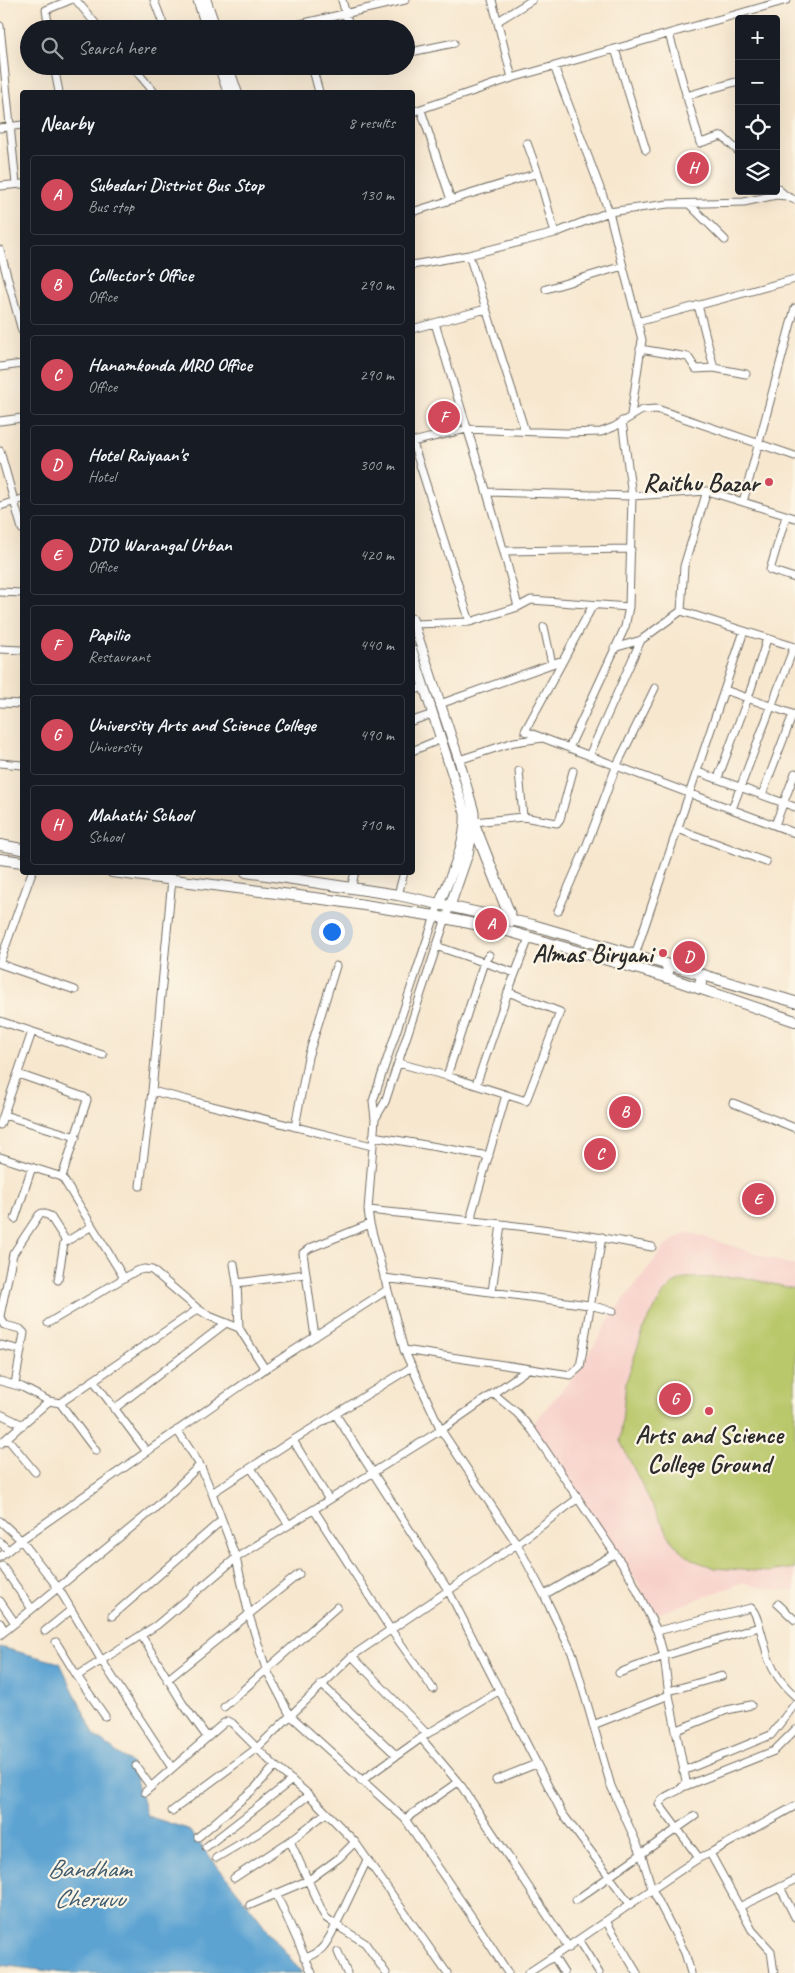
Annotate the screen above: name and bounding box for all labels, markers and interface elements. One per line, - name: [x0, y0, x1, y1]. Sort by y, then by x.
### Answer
- map controls: [735, 15, 780, 195]
- button: +: [735, 15, 780, 60]
- search box: [20, 20, 415, 75]
- icon: search: [38, 34, 66, 62]
- text: Search here: [78, 36, 155, 60]
- button: −: [735, 60, 780, 105]
- button: locate: [735, 105, 780, 150]
- text: Nearby: [40, 110, 93, 136]
- text: 8 results: [348, 113, 395, 133]
- pin: H: [677, 149, 709, 187]
- button: layers: [735, 150, 780, 195]
- text: Subedari District Bus Stop: [88, 173, 264, 197]
- text: A: [53, 185, 61, 205]
- text: 130 m: [360, 185, 394, 205]
- text: Bus stop: [88, 197, 134, 217]
- text: Collector's Office: [88, 263, 193, 287]
- text: B: [53, 275, 61, 295]
- text: 290 m: [360, 275, 394, 295]
- text: Office: [88, 287, 117, 307]
- text: Hanamkonda MRO Office: [88, 353, 252, 377]
- text: C: [53, 365, 61, 385]
- text: 290 m: [360, 365, 394, 385]
- text: Office: [88, 377, 117, 397]
- pin: F: [428, 398, 460, 436]
- text: Hotel Raiyaan's: [88, 443, 187, 467]
- text: D: [52, 455, 62, 475]
- text: 300 m: [360, 455, 394, 475]
- text: Hotel: [88, 467, 116, 487]
- place label: Raithu Bazar: [643, 467, 762, 499]
- marker: Raithu Bazar: [763, 476, 775, 488]
- text: DTO Warangal Urban: [88, 533, 232, 557]
- text: E: [53, 545, 61, 565]
- text: 420 m: [360, 545, 394, 565]
- text: Office: [88, 557, 117, 577]
- text: Papilio: [88, 623, 130, 647]
- text: F: [53, 635, 61, 655]
- text: 440 m: [360, 635, 394, 655]
- text: Restaurant: [88, 647, 150, 667]
- text: University Arts and Science College: [88, 713, 316, 737]
- text: G: [53, 725, 61, 745]
- text: 490 m: [360, 725, 394, 745]
- text: University: [88, 737, 141, 757]
- text: Mahathi School: [88, 803, 192, 827]
- text: H: [52, 815, 62, 835]
- text: 710 m: [360, 815, 394, 835]
- text: School: [88, 827, 122, 847]
- pin: A: [475, 905, 507, 943]
- your location: [319, 919, 345, 945]
- place label: Almas Biryani: [532, 938, 656, 970]
- pin: D: [673, 938, 705, 976]
- marker: Almas Biryani: [657, 947, 669, 959]
- pin: B: [609, 1093, 641, 1131]
- pin: C: [584, 1135, 616, 1173]
- pin: E: [742, 1180, 774, 1218]
- pin: G: [659, 1380, 691, 1418]
- marker: Arts and Science College Ground: [703, 1405, 715, 1417]
- place label: Arts and Science College Ground: [635, 1419, 785, 1480]
- water label: Bandham Cheruvu: [47, 1852, 133, 1915]

